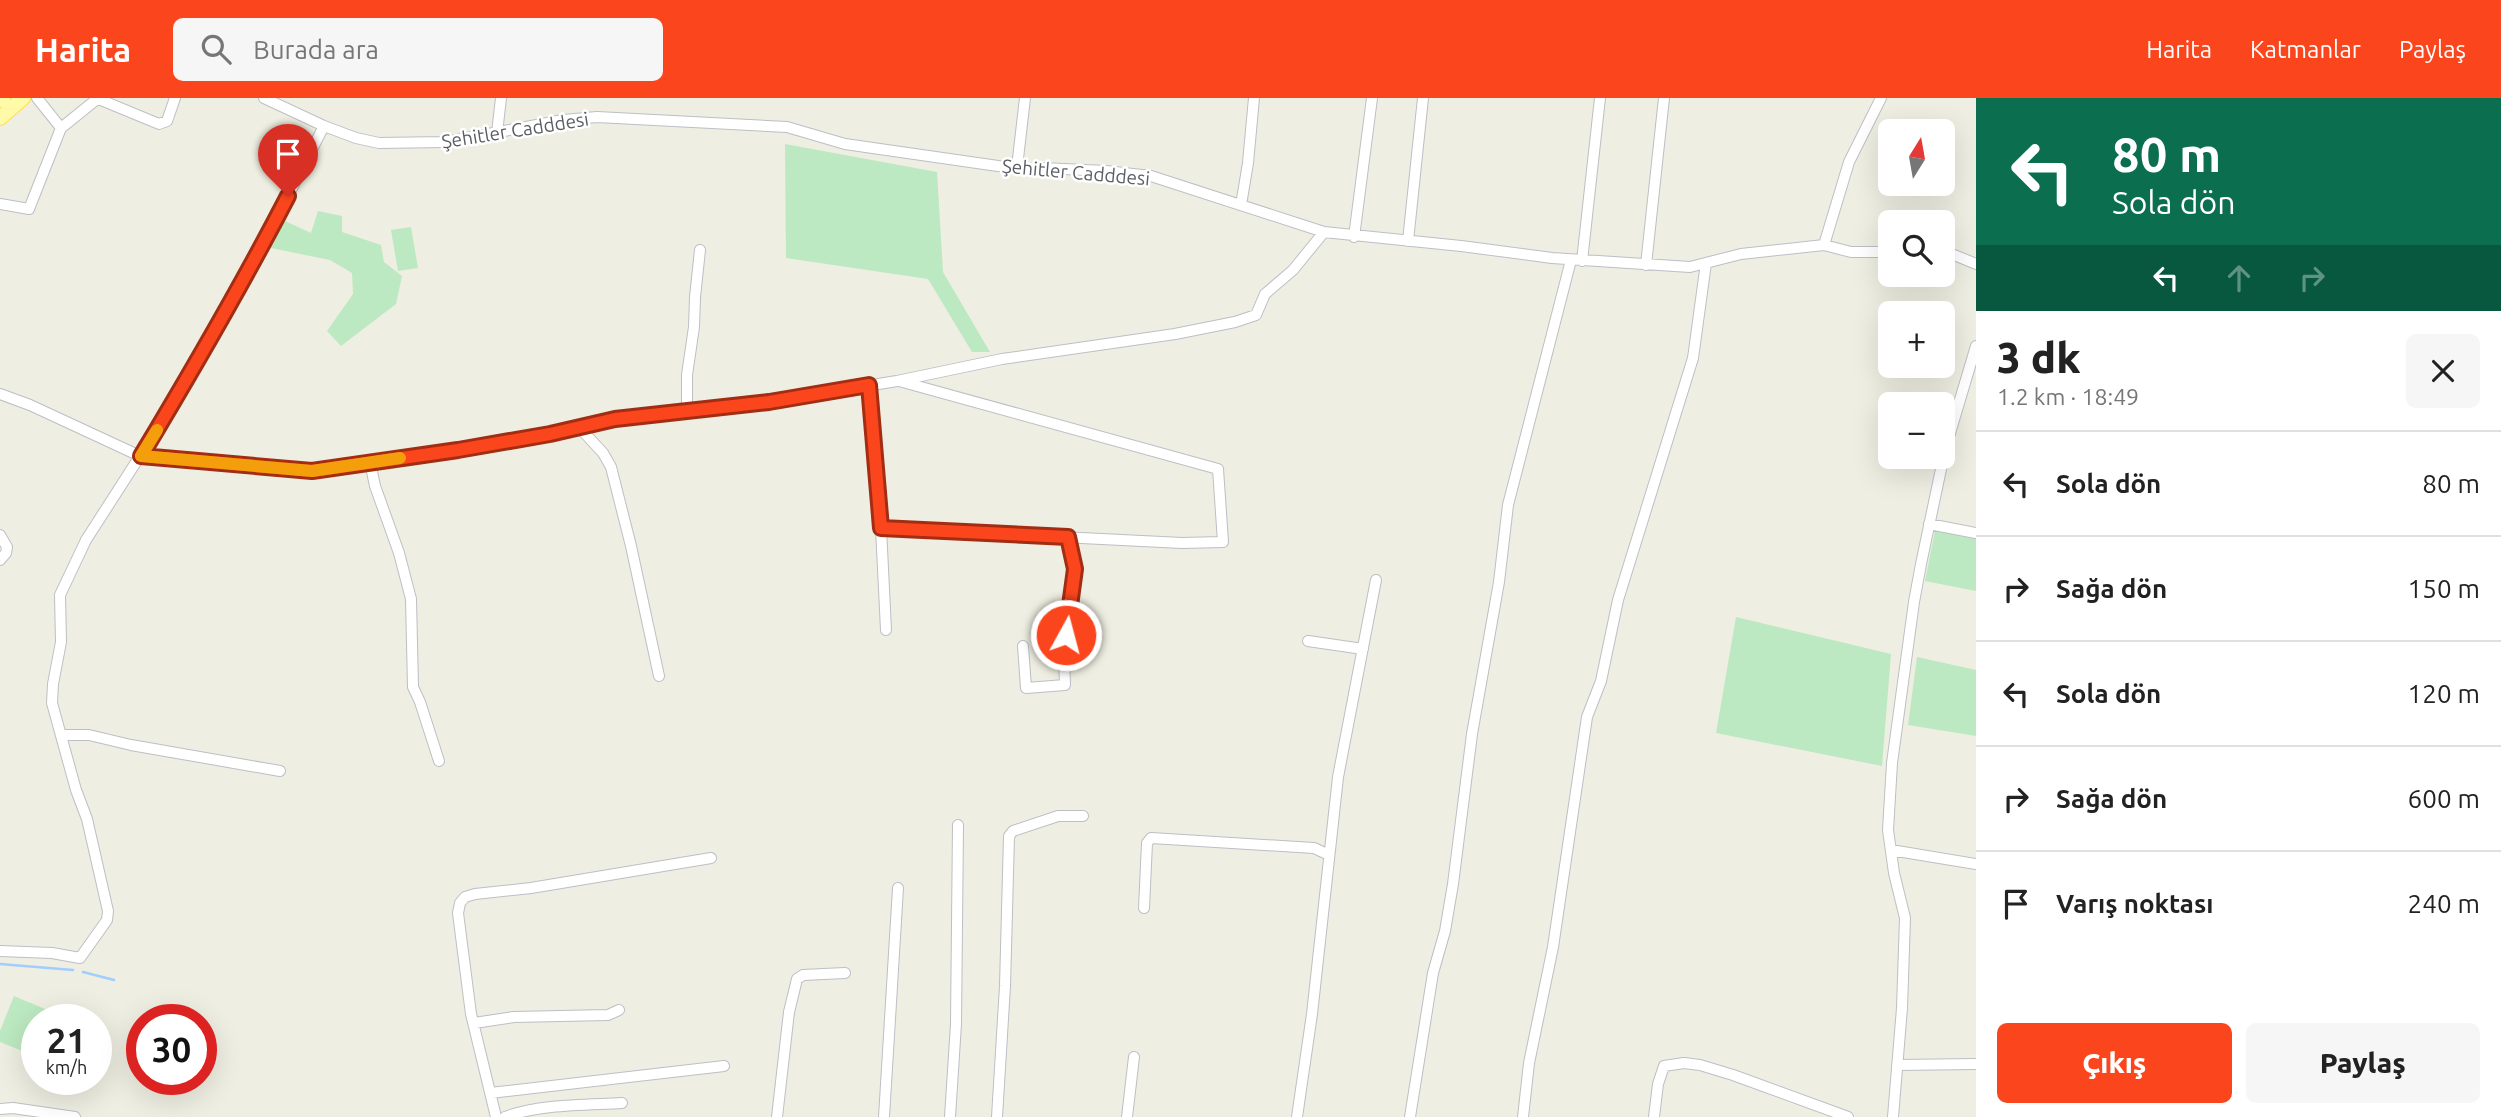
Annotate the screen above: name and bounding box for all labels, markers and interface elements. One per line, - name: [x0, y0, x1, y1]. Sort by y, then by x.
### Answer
- search box: [173, 18, 663, 81]
- icon: search: [197, 30, 235, 68]
- text: Harita: [35, 31, 131, 68]
- text: Burada ara: [253, 35, 379, 64]
- text: Harita: [2146, 36, 2212, 63]
- text: Katmanlar: [2250, 36, 2361, 63]
- text: Paylaş: [2399, 36, 2466, 63]
- street label: Şehitler Cadddesi: [440, 108, 590, 152]
- north arrow: [1878, 119, 1955, 196]
- map controls: [1878, 119, 1955, 469]
- pin: [258, 124, 318, 196]
- icon: left: [1997, 126, 2088, 217]
- text: 80 m: [2112, 126, 2221, 181]
- icon: arrive: [269, 135, 307, 173]
- street label: Şehitler Cadddesi: [1001, 155, 1151, 189]
- text: Sola dön: [2112, 184, 2235, 220]
- button: search: [1878, 210, 1955, 287]
- icon: left: [2147, 259, 2185, 297]
- icon: ahead: [2220, 259, 2258, 297]
- icon: right: [2293, 259, 2331, 297]
- button: +: [1878, 301, 1955, 378]
- text: 3 dk: [1997, 334, 2080, 381]
- button: close: [2406, 334, 2480, 408]
- text: 1.2 km · 18:49: [1997, 384, 2139, 409]
- button: −: [1878, 392, 1955, 469]
- icon: left: [1997, 465, 2035, 503]
- text: Sola dön: [2056, 469, 2161, 498]
- text: 80 m: [2422, 469, 2480, 498]
- icon: right: [1997, 570, 2035, 608]
- text: Sağa dön: [2056, 574, 2167, 603]
- text: 150 m: [2408, 574, 2480, 603]
- position arrow: [1029, 598, 1103, 672]
- icon: left: [1997, 675, 2035, 713]
- text: Sola dön: [2056, 679, 2161, 708]
- text: 120 m: [2408, 679, 2480, 708]
- icon: right: [1997, 780, 2035, 818]
- text: Sağa dön: [2056, 784, 2167, 813]
- text: 600 m: [2408, 784, 2480, 813]
- icon: arrive: [1997, 885, 2035, 923]
- text: Varış noktası: [2056, 889, 2213, 918]
- text: 240 m: [2408, 889, 2480, 918]
- speed limit sign: 30: [126, 1004, 217, 1095]
- text: 21: [47, 1020, 86, 1060]
- button: Çıkış: [1997, 1023, 2232, 1103]
- button: Paylaş: [2246, 1023, 2480, 1103]
- text: km/h: [46, 1057, 87, 1077]

